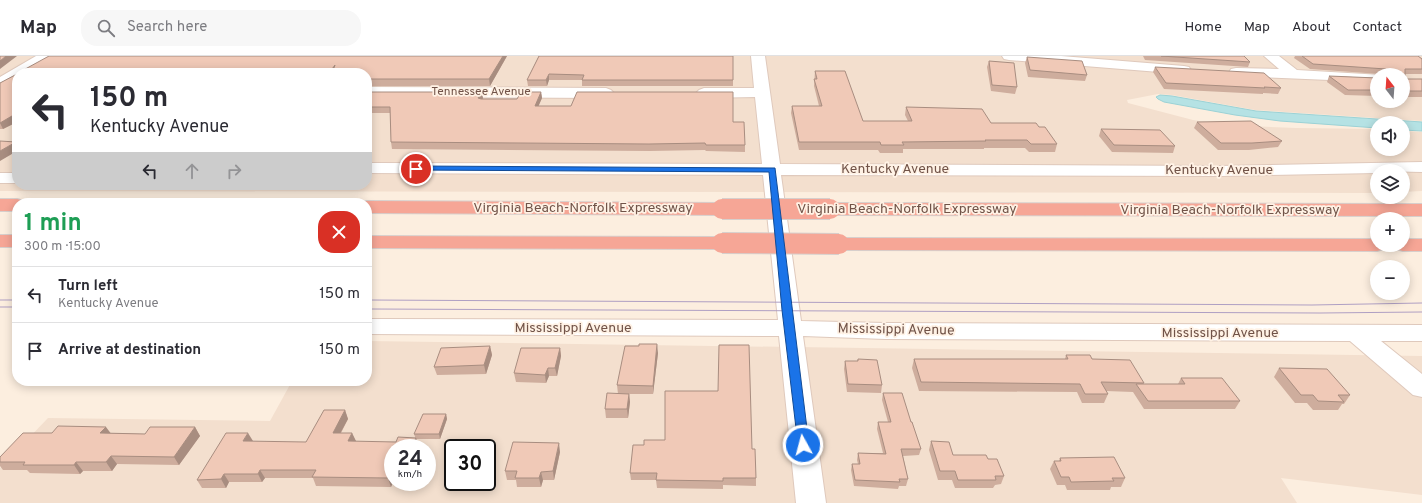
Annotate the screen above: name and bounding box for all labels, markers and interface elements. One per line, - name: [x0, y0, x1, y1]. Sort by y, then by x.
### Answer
- search box: [81, 10, 361, 46]
- text: Map: [20, 16, 57, 40]
- icon: search: [95, 17, 117, 39]
- text: Search here: [127, 18, 207, 37]
- text: Home: [1185, 19, 1222, 36]
- text: Map: [1244, 19, 1270, 36]
- text: About: [1292, 19, 1331, 36]
- text: Contact: [1353, 19, 1402, 36]
- north arrow: [1370, 68, 1410, 108]
- map controls: [1370, 68, 1410, 300]
- text: 150 m: [90, 81, 168, 117]
- icon: left: [24, 84, 76, 136]
- street label: Tennessee Avenue: [431, 84, 531, 100]
- text: Kentucky Avenue: [90, 116, 229, 139]
- button: sound: [1370, 116, 1410, 156]
- pin: [399, 152, 433, 186]
- icon: arrive: [405, 158, 427, 180]
- icon: left: [139, 160, 161, 182]
- icon: ahead: [181, 160, 203, 182]
- icon: right: [223, 160, 245, 182]
- street label: Kentucky Avenue: [841, 161, 949, 178]
- street label: Kentucky Avenue: [1165, 162, 1273, 179]
- button: layers: [1370, 164, 1410, 204]
- street label: Virginia Beach-Norfolk Expressway: [473, 200, 693, 217]
- street label: Virginia Beach-Norfolk Expressway: [797, 201, 1017, 218]
- street label: Virginia Beach-Norfolk Expressway: [1120, 202, 1340, 219]
- text: 1 min: [24, 209, 82, 239]
- button: close: [318, 211, 360, 253]
- button: +: [1370, 212, 1410, 252]
- text: 300 m · 15:00: [24, 239, 101, 255]
- button: −: [1370, 260, 1410, 300]
- text: Turn left: [58, 277, 118, 296]
- icon: left: [24, 284, 46, 306]
- text: 150 m: [319, 285, 360, 304]
- text: Kentucky Avenue: [58, 296, 158, 312]
- street label: Mississippi Avenue: [514, 320, 632, 337]
- street label: Mississippi Avenue: [837, 320, 955, 340]
- street label: Mississippi Avenue: [1161, 325, 1279, 342]
- icon: arrive: [24, 340, 46, 362]
- text: Arrive at destination: [58, 341, 201, 360]
- text: 150 m: [319, 341, 360, 360]
- position arrow: [782, 424, 824, 466]
- speed limit sign: 30: [444, 439, 496, 491]
- text: 24: [397, 447, 423, 473]
- text: km/h: [398, 468, 422, 481]

